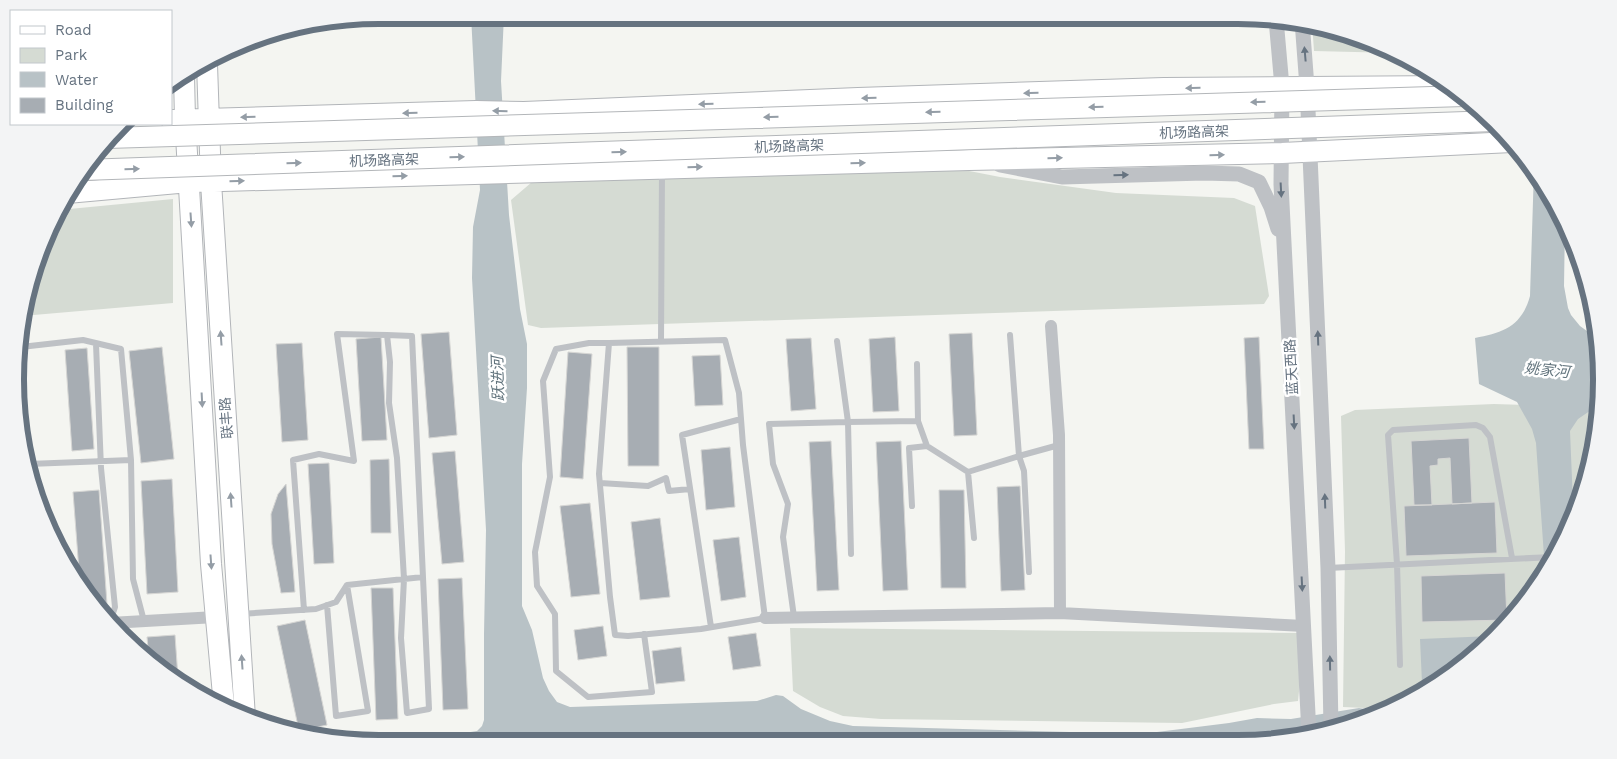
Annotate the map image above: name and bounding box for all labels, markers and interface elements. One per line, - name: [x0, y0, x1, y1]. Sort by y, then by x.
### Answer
- legend: [10, 10, 172, 125]
- text: Road: [55, 21, 92, 39]
- text: Park: [55, 46, 88, 64]
- one-way arrow: [1300, 46, 1308, 62]
- text: Water: [55, 71, 98, 89]
- one-way arrow: [1185, 84, 1201, 92]
- one-way arrow: [1023, 89, 1039, 97]
- one-way arrow: [860, 94, 876, 102]
- text: Building: [55, 96, 113, 114]
- one-way arrow: [1250, 98, 1266, 106]
- one-way arrow: [698, 101, 714, 109]
- one-way arrow: [1087, 103, 1103, 111]
- one-way arrow: [492, 107, 508, 115]
- one-way arrow: [925, 108, 941, 116]
- one-way arrow: [402, 109, 418, 117]
- one-way arrow: [239, 113, 255, 121]
- one-way arrow: [762, 113, 778, 121]
- street label: 机场路高架: [1159, 123, 1229, 141]
- street label: 机场路高架: [754, 137, 824, 155]
- one-way arrow: [611, 148, 627, 156]
- street label: 机场路高架: [349, 151, 419, 169]
- one-way arrow: [1210, 151, 1226, 159]
- one-way arrow: [449, 153, 465, 161]
- one-way arrow: [1047, 154, 1063, 162]
- one-way arrow: [286, 159, 302, 167]
- one-way arrow: [850, 159, 866, 167]
- one-way arrow: [687, 163, 703, 171]
- one-way arrow: [124, 164, 140, 172]
- one-way arrow: [1114, 171, 1130, 179]
- one-way arrow: [392, 172, 408, 180]
- one-way arrow: [230, 177, 246, 185]
- one-way arrow: [1278, 182, 1286, 198]
- one-way arrow: [187, 212, 195, 228]
- one-way arrow: [217, 330, 225, 346]
- one-way arrow: [1314, 330, 1322, 346]
- street label: 蓝天西路: [1282, 339, 1300, 395]
- water label: 跃进河: [488, 353, 508, 402]
- water label: 姚家河: [1524, 359, 1573, 382]
- one-way arrow: [198, 392, 206, 408]
- street label: 联丰路: [217, 396, 235, 440]
- one-way arrow: [1290, 414, 1298, 430]
- one-way arrow: [227, 492, 235, 508]
- one-way arrow: [1321, 493, 1329, 509]
- one-way arrow: [207, 554, 215, 570]
- one-way arrow: [1298, 576, 1306, 592]
- one-way arrow: [237, 654, 245, 670]
- one-way arrow: [1326, 655, 1334, 671]

